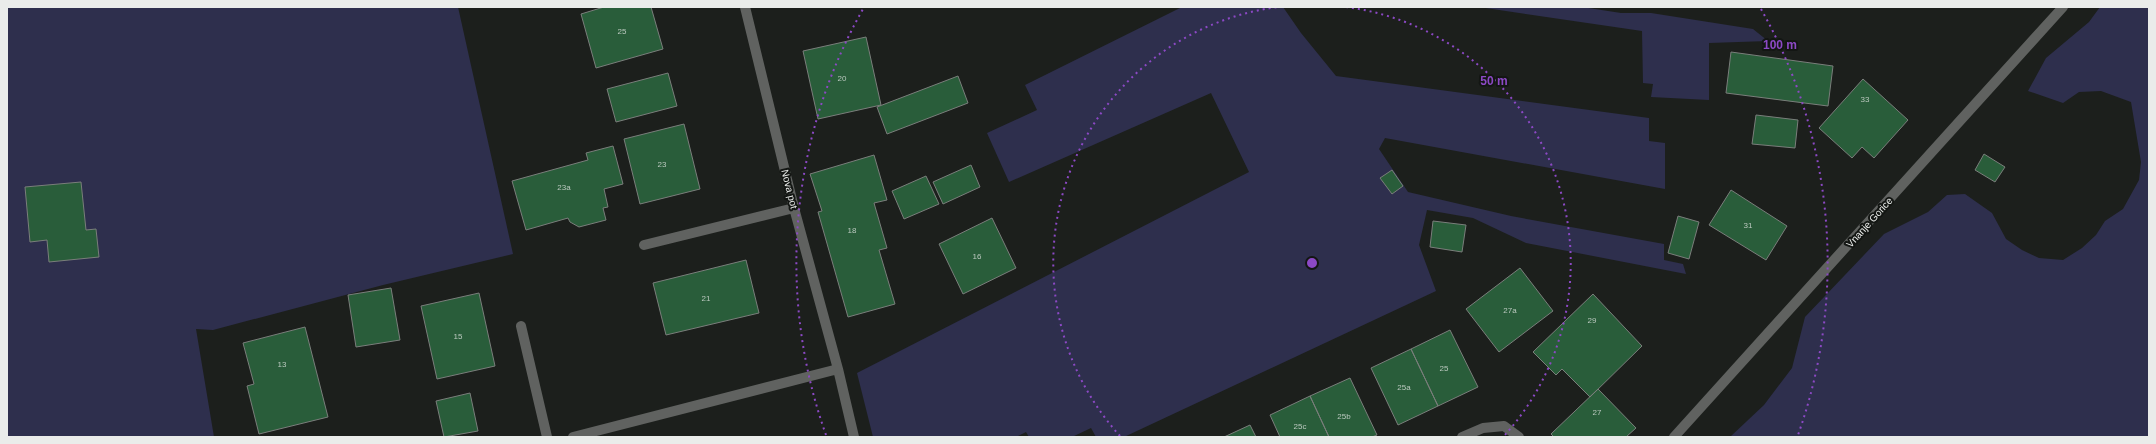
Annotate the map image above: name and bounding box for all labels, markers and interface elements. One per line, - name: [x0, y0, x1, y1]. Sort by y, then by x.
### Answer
- house number: 25: [618, 27, 627, 36]
- text: 100 m: [1763, 38, 1797, 52]
- house number: 20: [838, 74, 847, 83]
- text: 50 m: [1480, 74, 1508, 88]
- house number: 33: [1861, 95, 1870, 104]
- house number: 23: [658, 160, 667, 169]
- street label: Nova pot: [779, 168, 800, 210]
- house number: 23a: [557, 183, 571, 192]
- street label: Vnanje Gorice: [1844, 195, 1895, 250]
- house number: 31: [1744, 221, 1753, 230]
- house number: 18: [848, 226, 857, 235]
- house number: 16: [973, 252, 982, 261]
- centre of rings: [1305, 256, 1319, 270]
- house number: 21: [702, 294, 711, 303]
- house number: 27a: [1503, 306, 1517, 315]
- house number: 29: [1588, 316, 1597, 325]
- house number: 15: [454, 332, 463, 341]
- house number: 13: [278, 360, 287, 369]
- house number: 25: [1440, 364, 1449, 373]
- house number: 25a: [1397, 383, 1411, 392]
- house number: 27: [1593, 408, 1602, 417]
- house number: 25b: [1337, 412, 1351, 421]
- house number: 25c: [1294, 422, 1306, 431]

